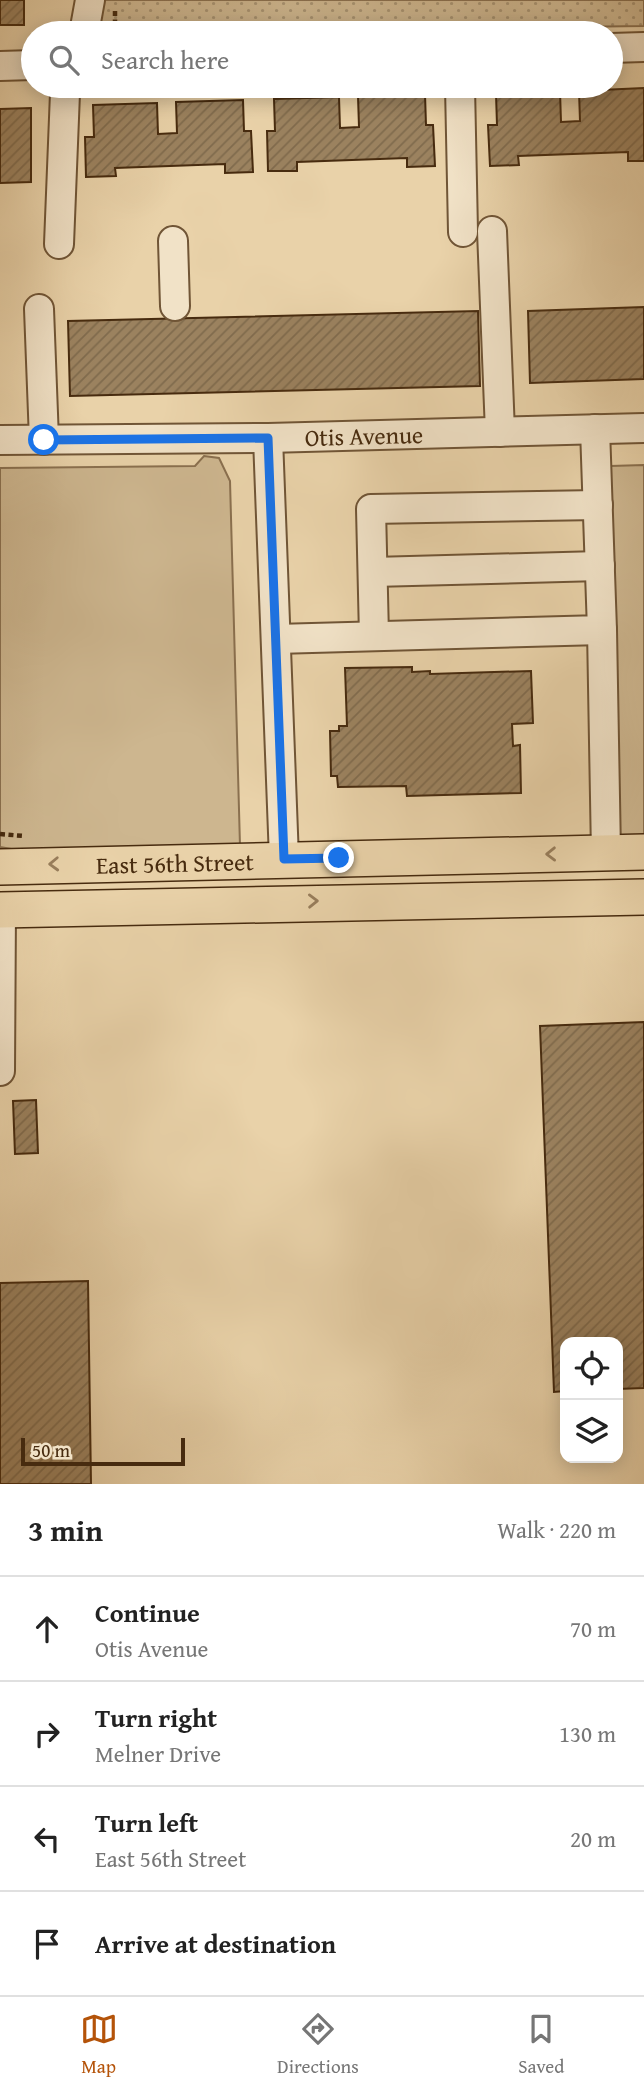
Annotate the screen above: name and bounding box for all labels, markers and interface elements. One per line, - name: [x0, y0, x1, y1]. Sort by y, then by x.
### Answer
- search box: [21, 21, 623, 98]
- text: Search here: [101, 40, 229, 79]
- icon: search: [45, 41, 83, 79]
- street label: Otis Avenue: [304, 416, 424, 455]
- route start: [28, 424, 59, 455]
- route end: [323, 842, 354, 873]
- street label: East 56th Street: [96, 844, 255, 882]
- one-way arrow: [546, 846, 556, 862]
- one-way arrow: [49, 857, 60, 872]
- one-way arrow: [308, 894, 319, 909]
- map controls: [560, 1337, 623, 1463]
- button: locate: [560, 1337, 623, 1400]
- button: layers: [560, 1400, 623, 1463]
- scale bar: [21, 1435, 186, 1467]
- text: 50 m: [32, 1436, 70, 1464]
- text: 3 min: [28, 1508, 103, 1552]
- text: Walk · 220 m: [497, 1513, 616, 1546]
- text: Continue: [95, 1593, 200, 1632]
- icon: ahead: [28, 1610, 66, 1648]
- text: 70 m: [570, 1612, 616, 1645]
- text: Otis Avenue: [95, 1632, 208, 1665]
- text: Turn right: [95, 1698, 217, 1737]
- icon: right: [28, 1715, 66, 1753]
- text: 130 m: [559, 1717, 616, 1750]
- text: Melner Drive: [95, 1737, 221, 1770]
- text: Turn left: [95, 1803, 198, 1842]
- icon: left: [28, 1820, 66, 1858]
- text: 20 m: [570, 1822, 616, 1855]
- text: East 56th Street: [95, 1842, 246, 1875]
- text: Arrive at destination: [95, 1924, 336, 1963]
- icon: arrive: [28, 1925, 66, 1963]
- tab: Map: [80, 2010, 118, 2080]
- tab: Directions: [277, 2010, 359, 2080]
- tab: Saved: [518, 2010, 564, 2080]

